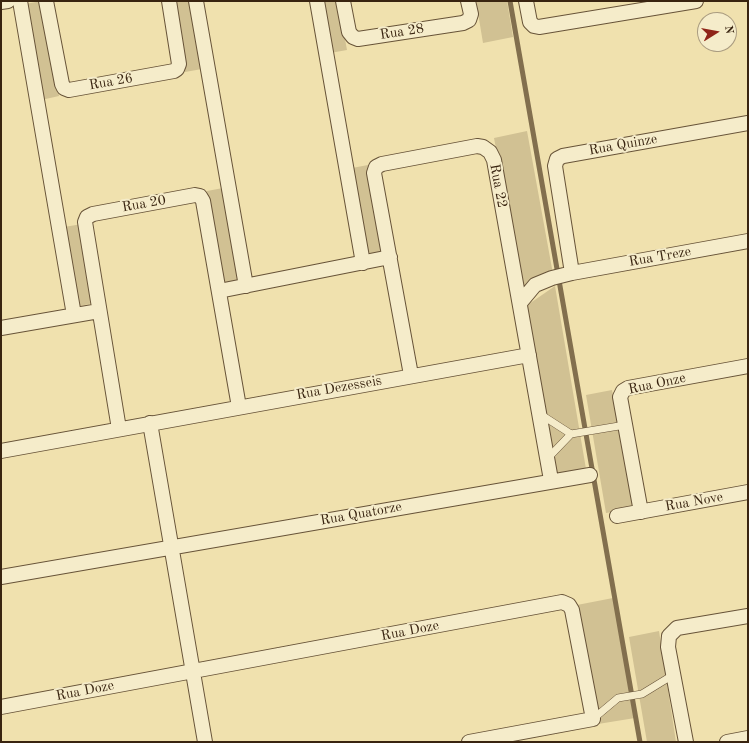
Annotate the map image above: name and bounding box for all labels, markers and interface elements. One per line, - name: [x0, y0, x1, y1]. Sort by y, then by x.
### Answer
- north arrow: [697, 12, 737, 52]
- street label: Rua 28: [379, 20, 425, 44]
- text: N: [722, 25, 734, 35]
- street label: Rua 26: [88, 70, 134, 94]
- street label: Rua Quinze: [587, 131, 659, 159]
- street label: Rua 22: [486, 163, 510, 209]
- street label: Rua 20: [121, 192, 167, 216]
- street label: Rua Treze: [627, 243, 693, 271]
- street label: Rua Onze: [627, 370, 687, 398]
- street label: Rua Dezesseis: [295, 372, 383, 404]
- street label: Rua Nove: [664, 489, 724, 515]
- street label: Rua Quatorze: [319, 499, 403, 529]
- street label: Rua Doze: [380, 617, 440, 645]
- street label: Rua Doze: [55, 677, 115, 705]

